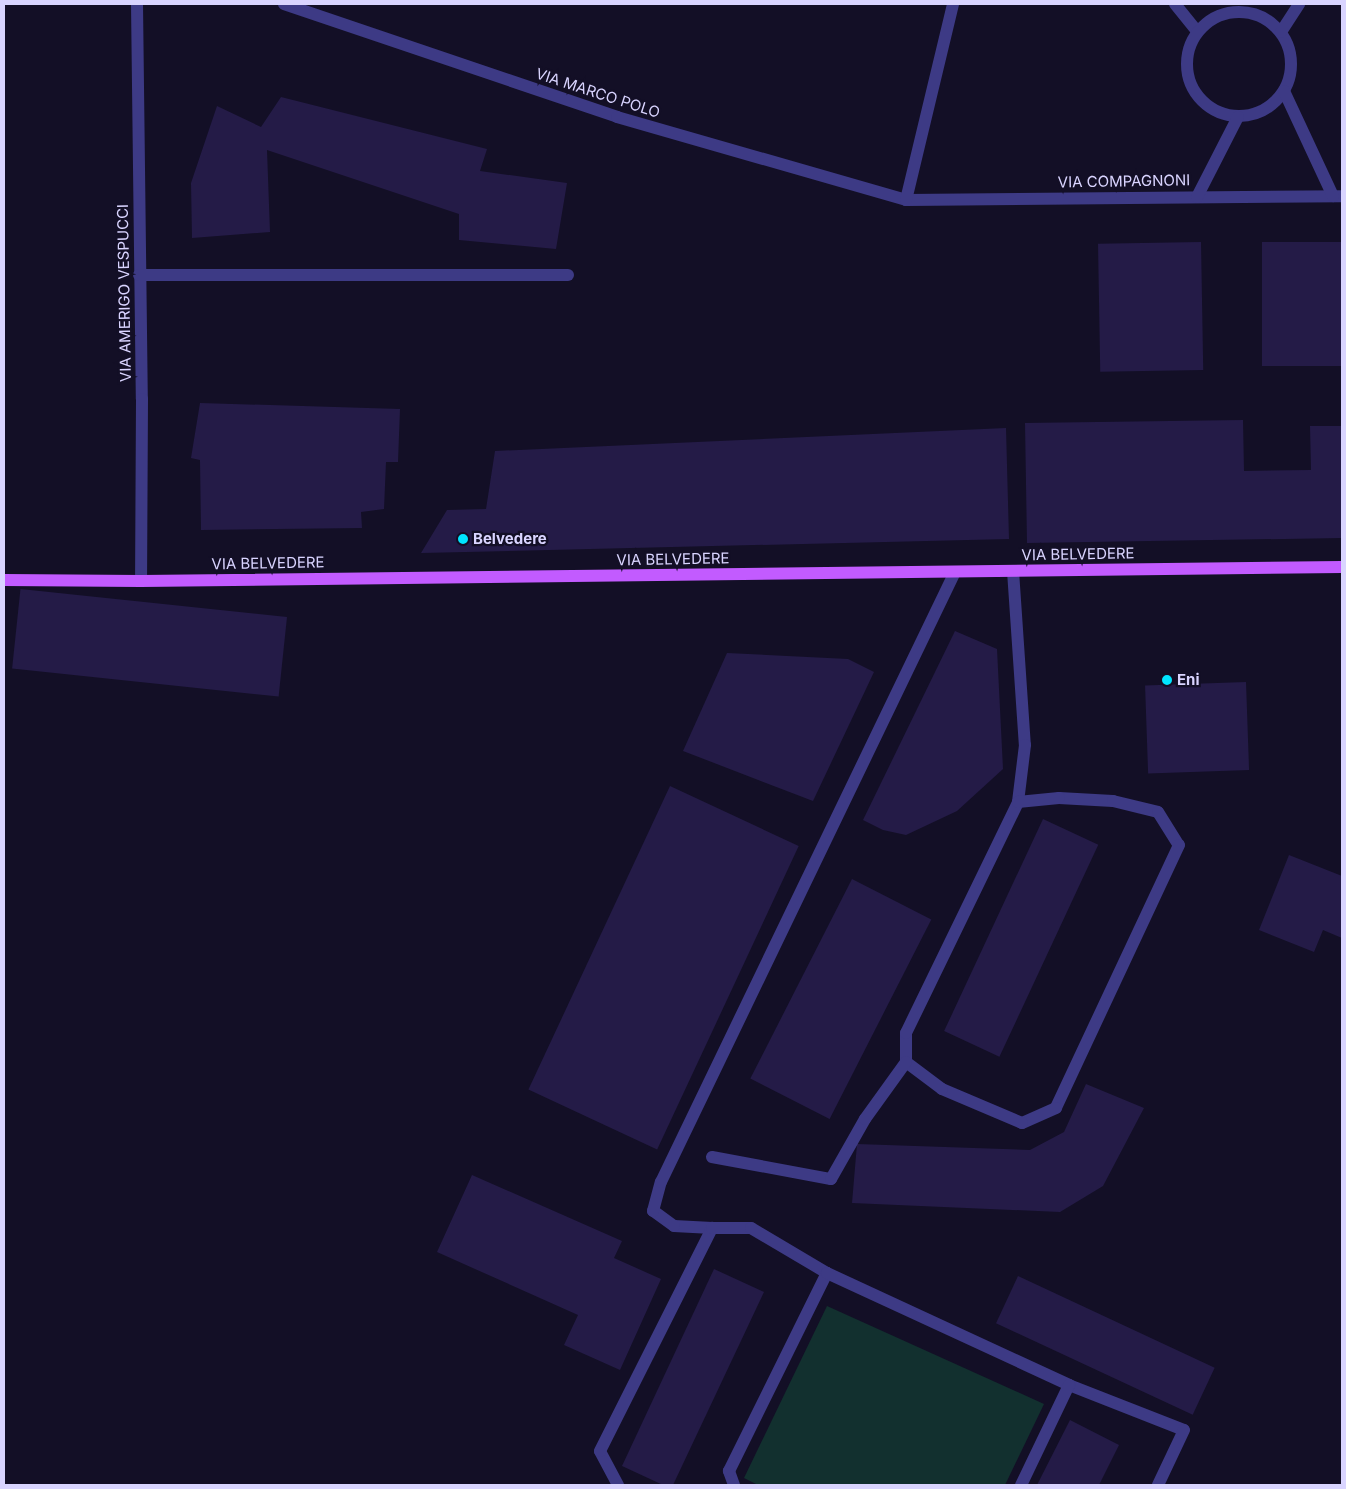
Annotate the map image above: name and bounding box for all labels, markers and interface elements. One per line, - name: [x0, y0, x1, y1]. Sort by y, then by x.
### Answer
- street label: VIA MARCO POLO: [534, 64, 662, 122]
- street label: VIA COMPAGNONI: [1058, 171, 1190, 191]
- street label: VIA AMERIGO VESPUCCI: [113, 204, 135, 382]
- place label: Belvedere: [473, 530, 547, 548]
- marker: Belvedere: [457, 533, 469, 545]
- street label: VIA BELVEDERE: [1021, 544, 1135, 564]
- street label: VIA BELVEDERE: [616, 549, 730, 569]
- street label: VIA BELVEDERE: [211, 553, 325, 573]
- place label: Eni: [1177, 671, 1200, 689]
- marker: Eni: [1161, 674, 1173, 686]

